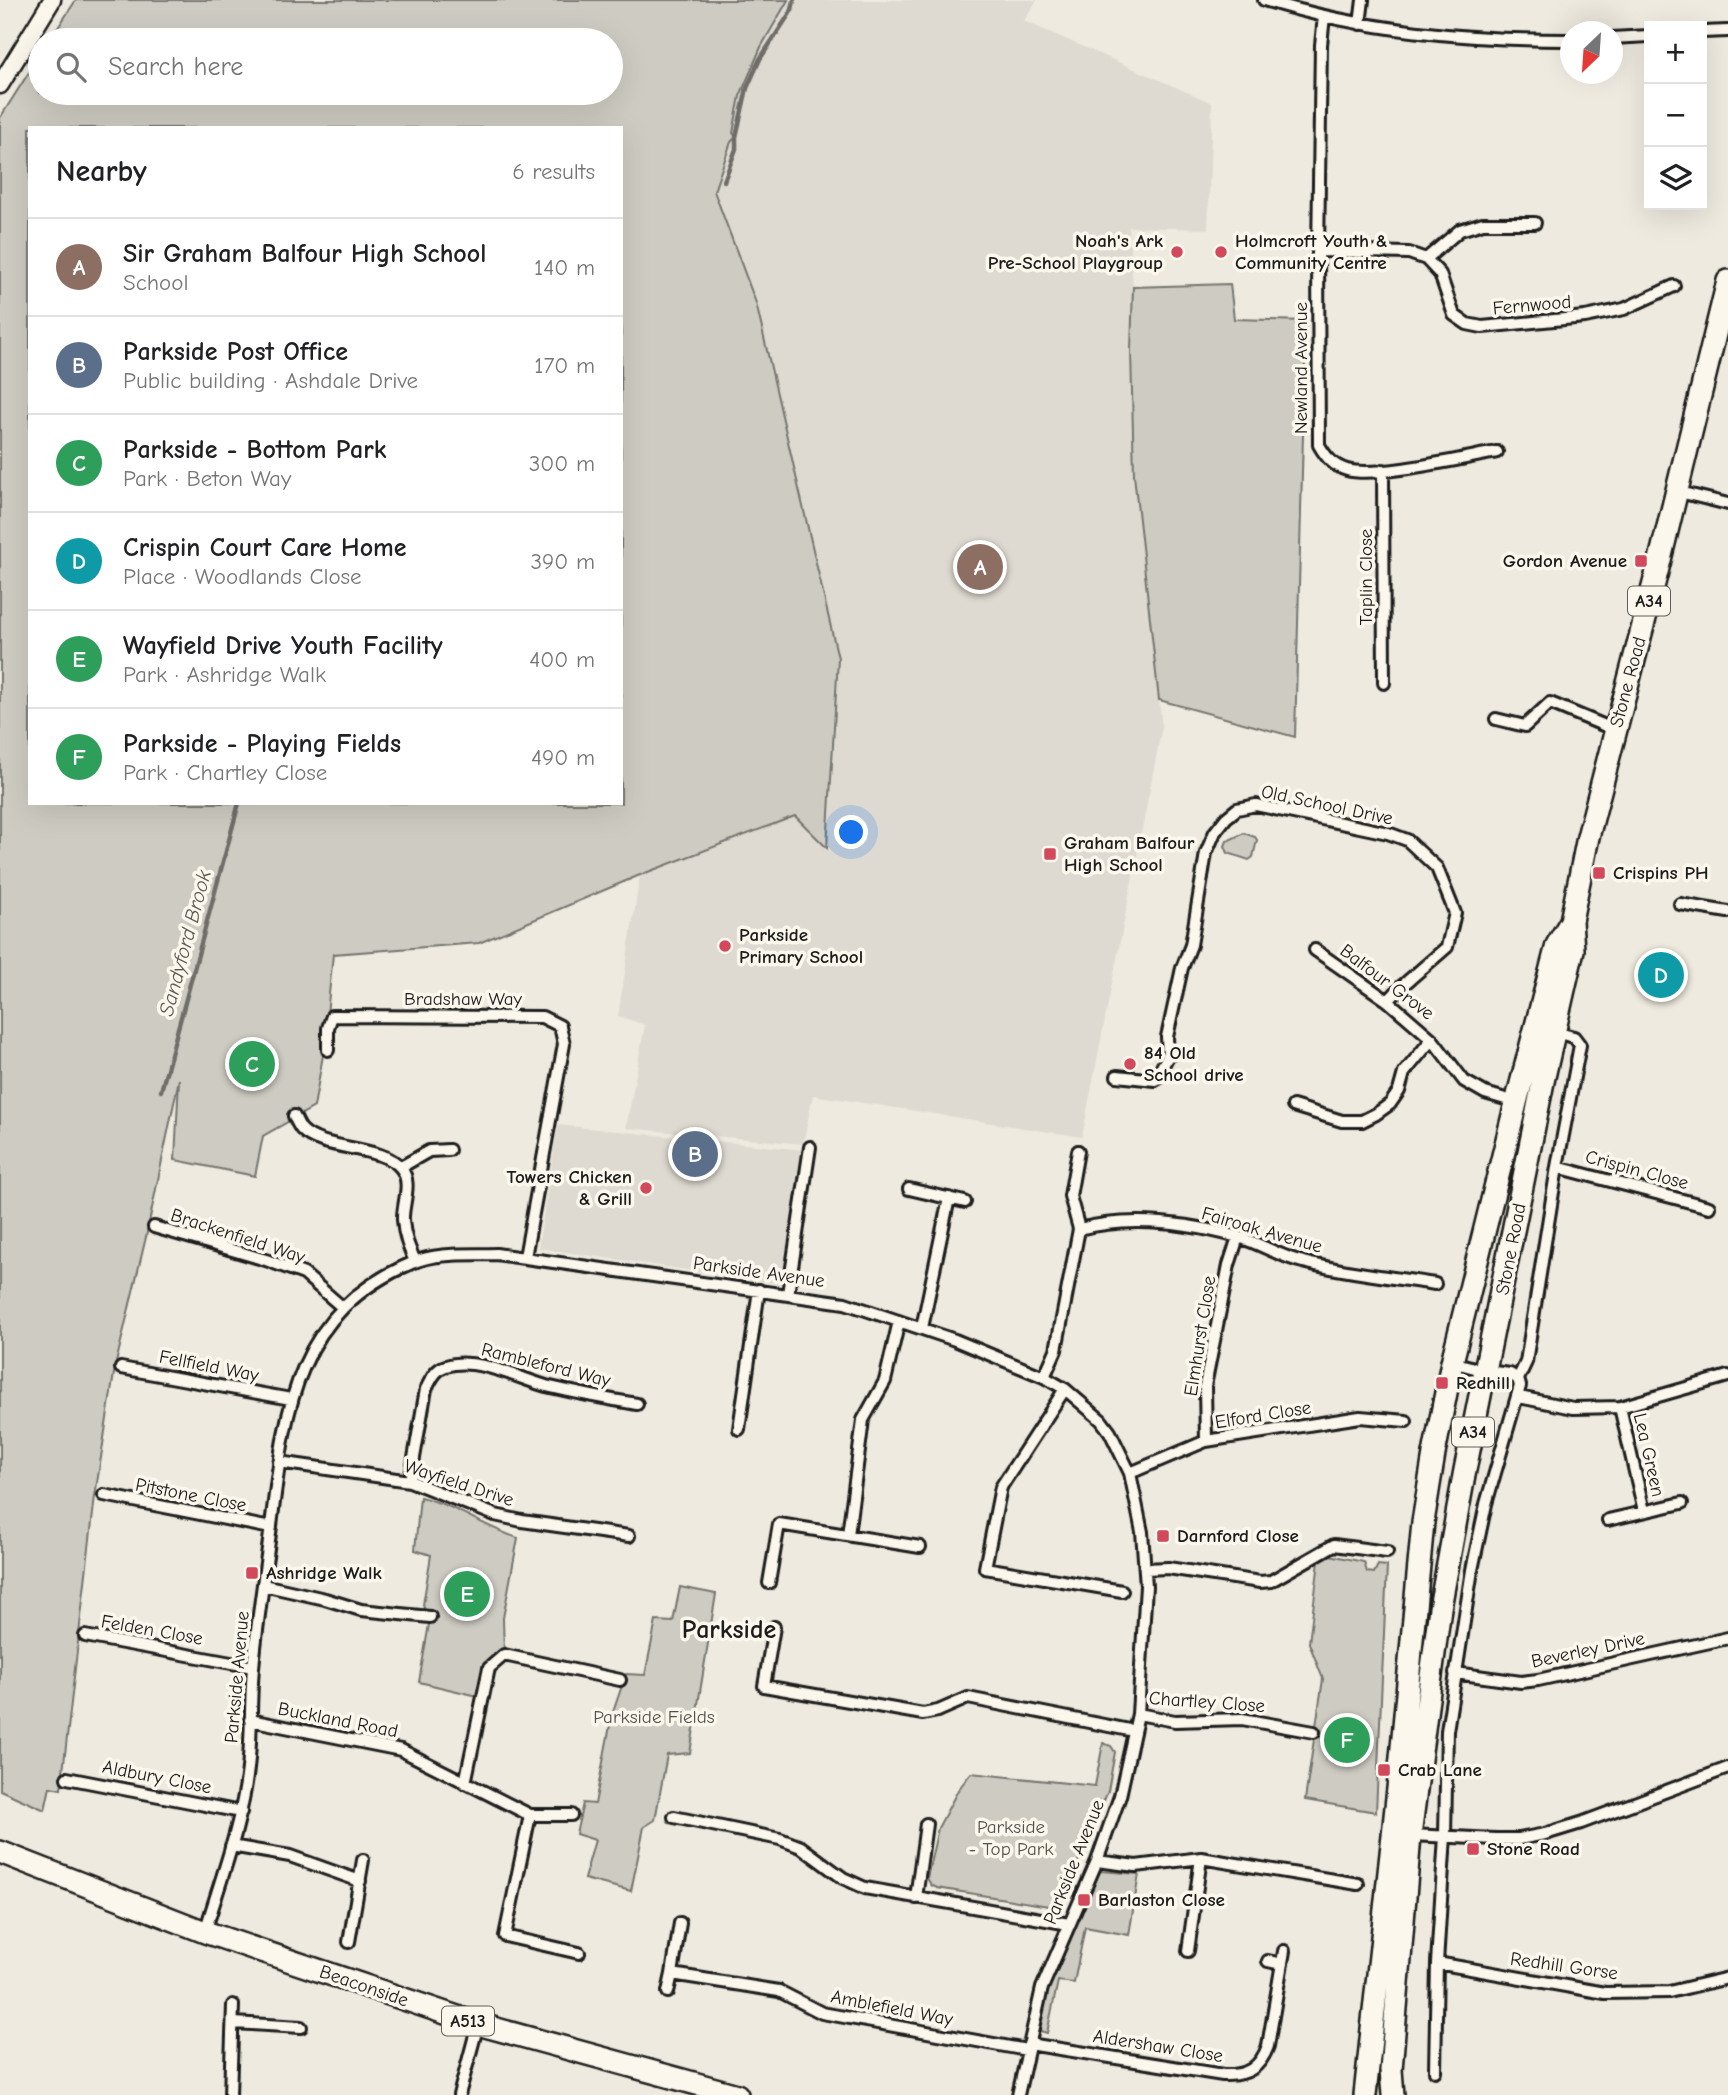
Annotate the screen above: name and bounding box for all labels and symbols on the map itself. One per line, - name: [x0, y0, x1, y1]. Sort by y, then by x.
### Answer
- north arrow: [1560, 21, 1623, 84]
- place label: Noah's Ark Pre-School Playgroup: [988, 230, 1164, 274]
- place label: Holmcroft Youth & Community Centre: [1235, 230, 1388, 274]
- marker: Noah's Ark Pre-School Playgroup: [1169, 244, 1185, 260]
- marker: Holmcroft Youth & Community Centre: [1213, 244, 1229, 260]
- street label: Fernwood: [1492, 291, 1572, 319]
- street label: Newland Avenue: [1290, 302, 1312, 434]
- street label: Taplin Close: [1355, 529, 1377, 625]
- pin: A: [957, 541, 1003, 593]
- place label: Gordon Avenue: [1503, 550, 1627, 572]
- marker: Gordon Avenue: [1633, 553, 1649, 569]
- road number: A34: [1628, 586, 1670, 616]
- street label: Stone Road: [1605, 634, 1651, 730]
- street label: Old School Drive: [1259, 780, 1395, 830]
- your location: [834, 815, 868, 849]
- place label: Graham Balfour High School: [1064, 832, 1195, 876]
- marker: Graham Balfour High School: [1042, 846, 1058, 862]
- place label: Crispins PH: [1613, 862, 1709, 884]
- marker: Crispins PH: [1591, 865, 1607, 881]
- water label: Sandyford Brook: [154, 867, 216, 1019]
- place label: Parkside Primary School: [739, 924, 863, 968]
- marker: Parkside Primary School: [717, 938, 733, 954]
- street label: Balfour Grove: [1336, 939, 1438, 1025]
- pin: D: [1638, 949, 1684, 1001]
- street label: Bradshaw Way: [404, 988, 522, 1010]
- pin: C: [229, 1038, 275, 1090]
- place label: 84 Old School drive: [1144, 1042, 1244, 1086]
- marker: 84 Old School drive: [1122, 1056, 1138, 1072]
- pin: B: [672, 1128, 718, 1180]
- street label: Crispin Close: [1583, 1146, 1691, 1194]
- place label: Towers Chicken & Grill: [507, 1166, 632, 1210]
- marker: Towers Chicken & Grill: [638, 1180, 654, 1196]
- street label: Stone Road: [1491, 1201, 1531, 1297]
- street label: Fairoak Avenue: [1199, 1202, 1325, 1258]
- street label: Brackenfield Way: [168, 1204, 308, 1268]
- street label: Parkside Avenue: [692, 1252, 826, 1292]
- street label: Elmhurst Close: [1180, 1274, 1220, 1398]
- street label: Rambleford Way: [479, 1338, 613, 1392]
- street label: Fellfield Way: [157, 1346, 261, 1387]
- place label: Redhill: [1456, 1372, 1510, 1394]
- marker: Redhill: [1434, 1375, 1450, 1391]
- street label: Elford Close: [1213, 1397, 1313, 1433]
- street label: Lea Green: [1629, 1411, 1669, 1499]
- road number: A34: [1452, 1418, 1494, 1447]
- street label: Wayfield Drive: [401, 1455, 517, 1511]
- street label: Pitstone Close: [134, 1473, 248, 1517]
- place label: Darnford Close: [1177, 1525, 1299, 1547]
- marker: Darnford Close: [1155, 1528, 1171, 1544]
- place label: Ashridge Walk: [266, 1562, 383, 1584]
- marker: Ashridge Walk: [244, 1565, 260, 1581]
- pin: E: [444, 1568, 490, 1620]
- street label: Felden Close: [99, 1610, 205, 1650]
- street label: Parkside Avenue: [220, 1610, 254, 1744]
- district label: Parkside: [682, 1615, 776, 1645]
- street label: Beverley Drive: [1529, 1627, 1647, 1673]
- street label: Chartley Close: [1148, 1687, 1266, 1717]
- street label: Buckland Road: [276, 1698, 400, 1742]
- park label: Parkside Fields: [593, 1706, 715, 1728]
- pin: F: [1324, 1714, 1370, 1766]
- street label: Aldbury Close: [101, 1756, 213, 1798]
- place label: Crab Lane: [1398, 1759, 1482, 1781]
- marker: Crab Lane: [1376, 1762, 1392, 1778]
- street label: Parkside Avenue: [1039, 1796, 1109, 1928]
- park label: Parkside - Top Park: [968, 1816, 1054, 1860]
- place label: Stone Road: [1487, 1838, 1580, 1860]
- marker: Stone Road: [1465, 1841, 1481, 1857]
- place label: Barlaston Close: [1098, 1889, 1225, 1911]
- marker: Barlaston Close: [1076, 1892, 1092, 1908]
- street label: Redhill Gorse: [1509, 1948, 1619, 1984]
- street label: Beaconside: [317, 1961, 411, 2011]
- street label: Amblefield Way: [829, 1985, 955, 2031]
- road number: A513: [442, 2007, 494, 2036]
- street label: Aldershaw Close: [1092, 2025, 1224, 2067]

